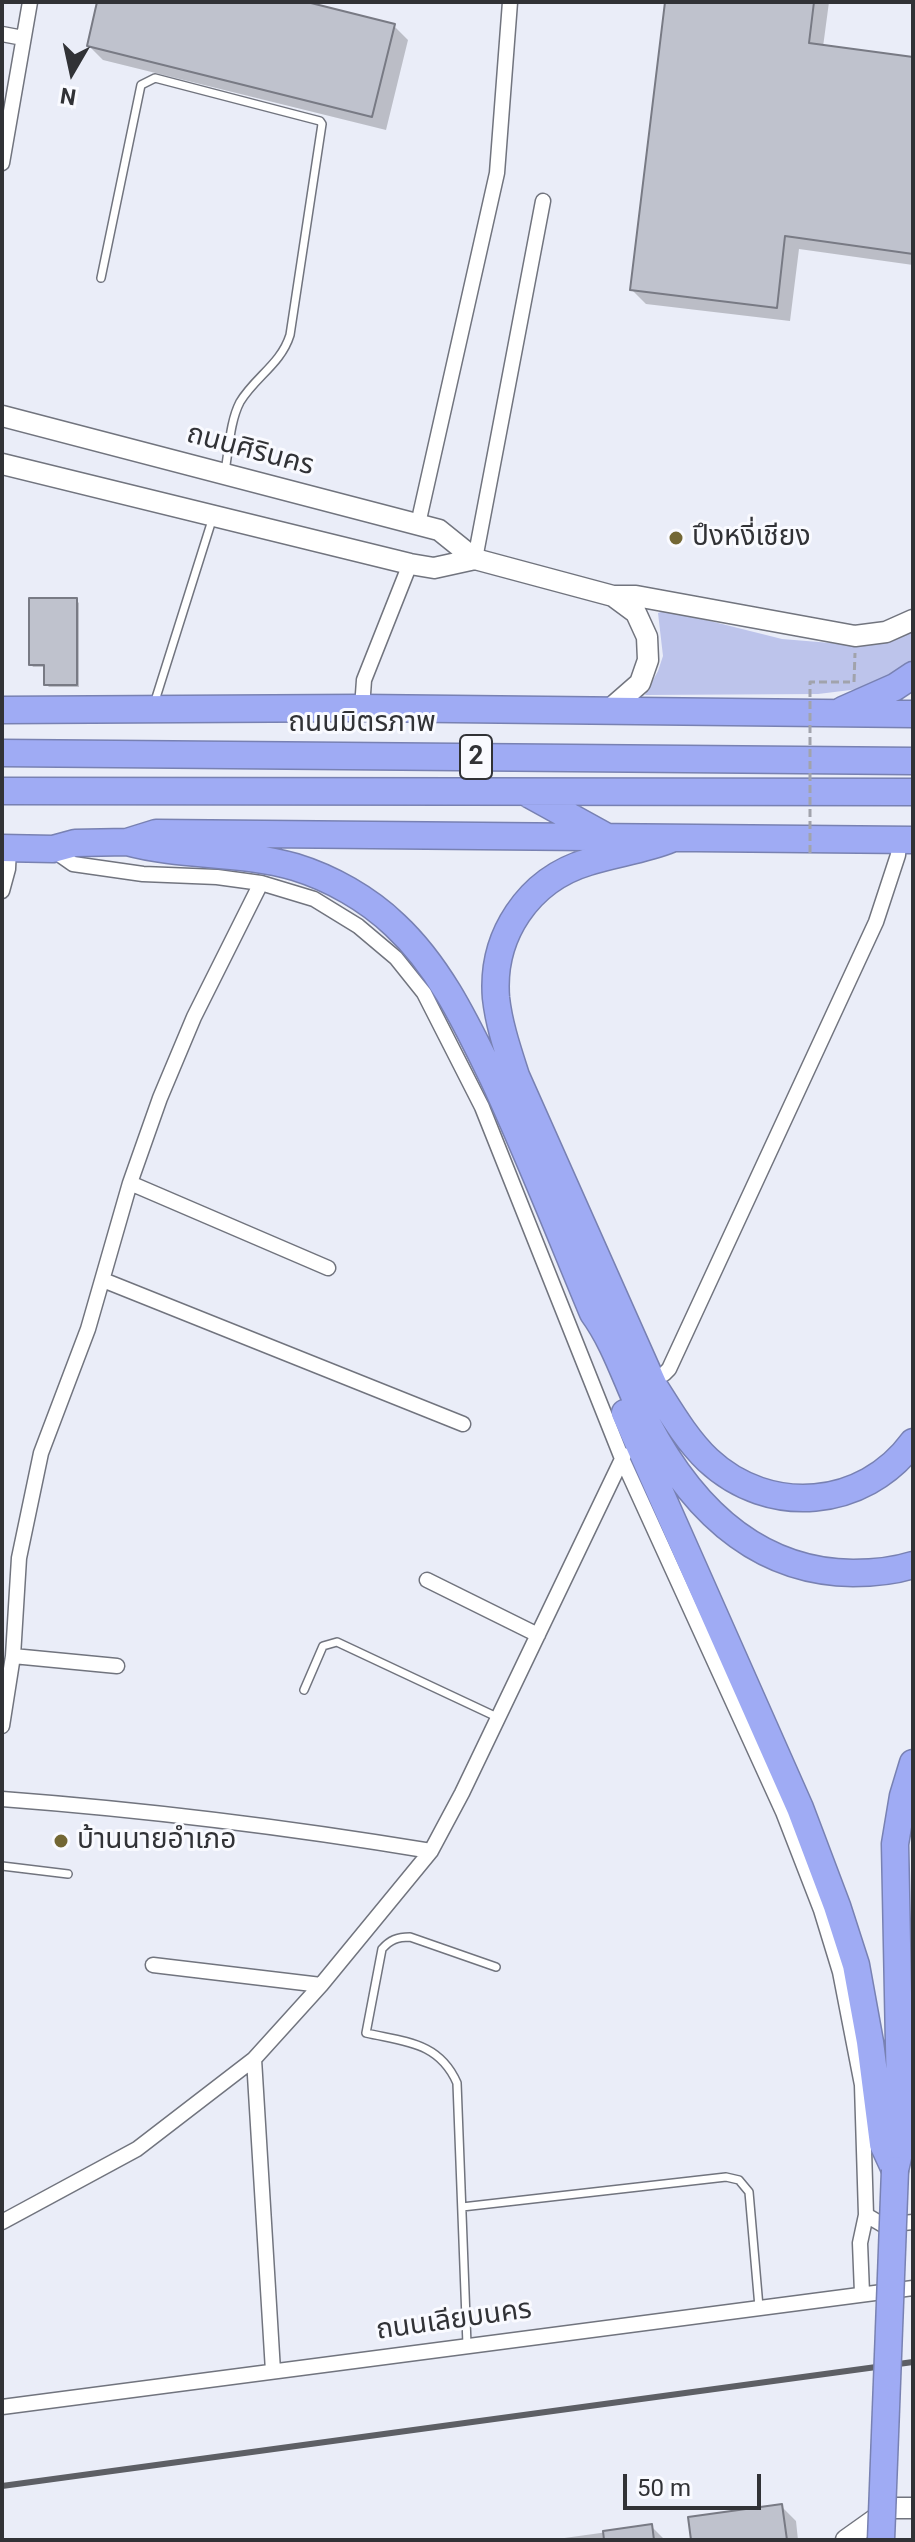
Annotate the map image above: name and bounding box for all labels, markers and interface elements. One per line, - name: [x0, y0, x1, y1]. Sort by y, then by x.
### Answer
- north arrow: [32, 32, 112, 112]
- text: N: [59, 83, 78, 110]
- street label: ถนนศิรินคร: [183, 418, 317, 484]
- place label: ปึงหงี่เชียง: [692, 521, 810, 555]
- marker: ปึงหงี่เชียง: [667, 529, 685, 547]
- street label: ถนนมิตรภาพ: [288, 707, 436, 741]
- road number: 2: [460, 735, 492, 779]
- place label: บ้านนายอำเภอ: [77, 1824, 236, 1858]
- marker: บ้านนายอำเภอ: [52, 1832, 70, 1850]
- street label: ถนนเลียบนคร: [374, 2293, 534, 2349]
- scale bar: [627, 2458, 765, 2508]
- text: 50 m: [637, 2474, 691, 2502]

